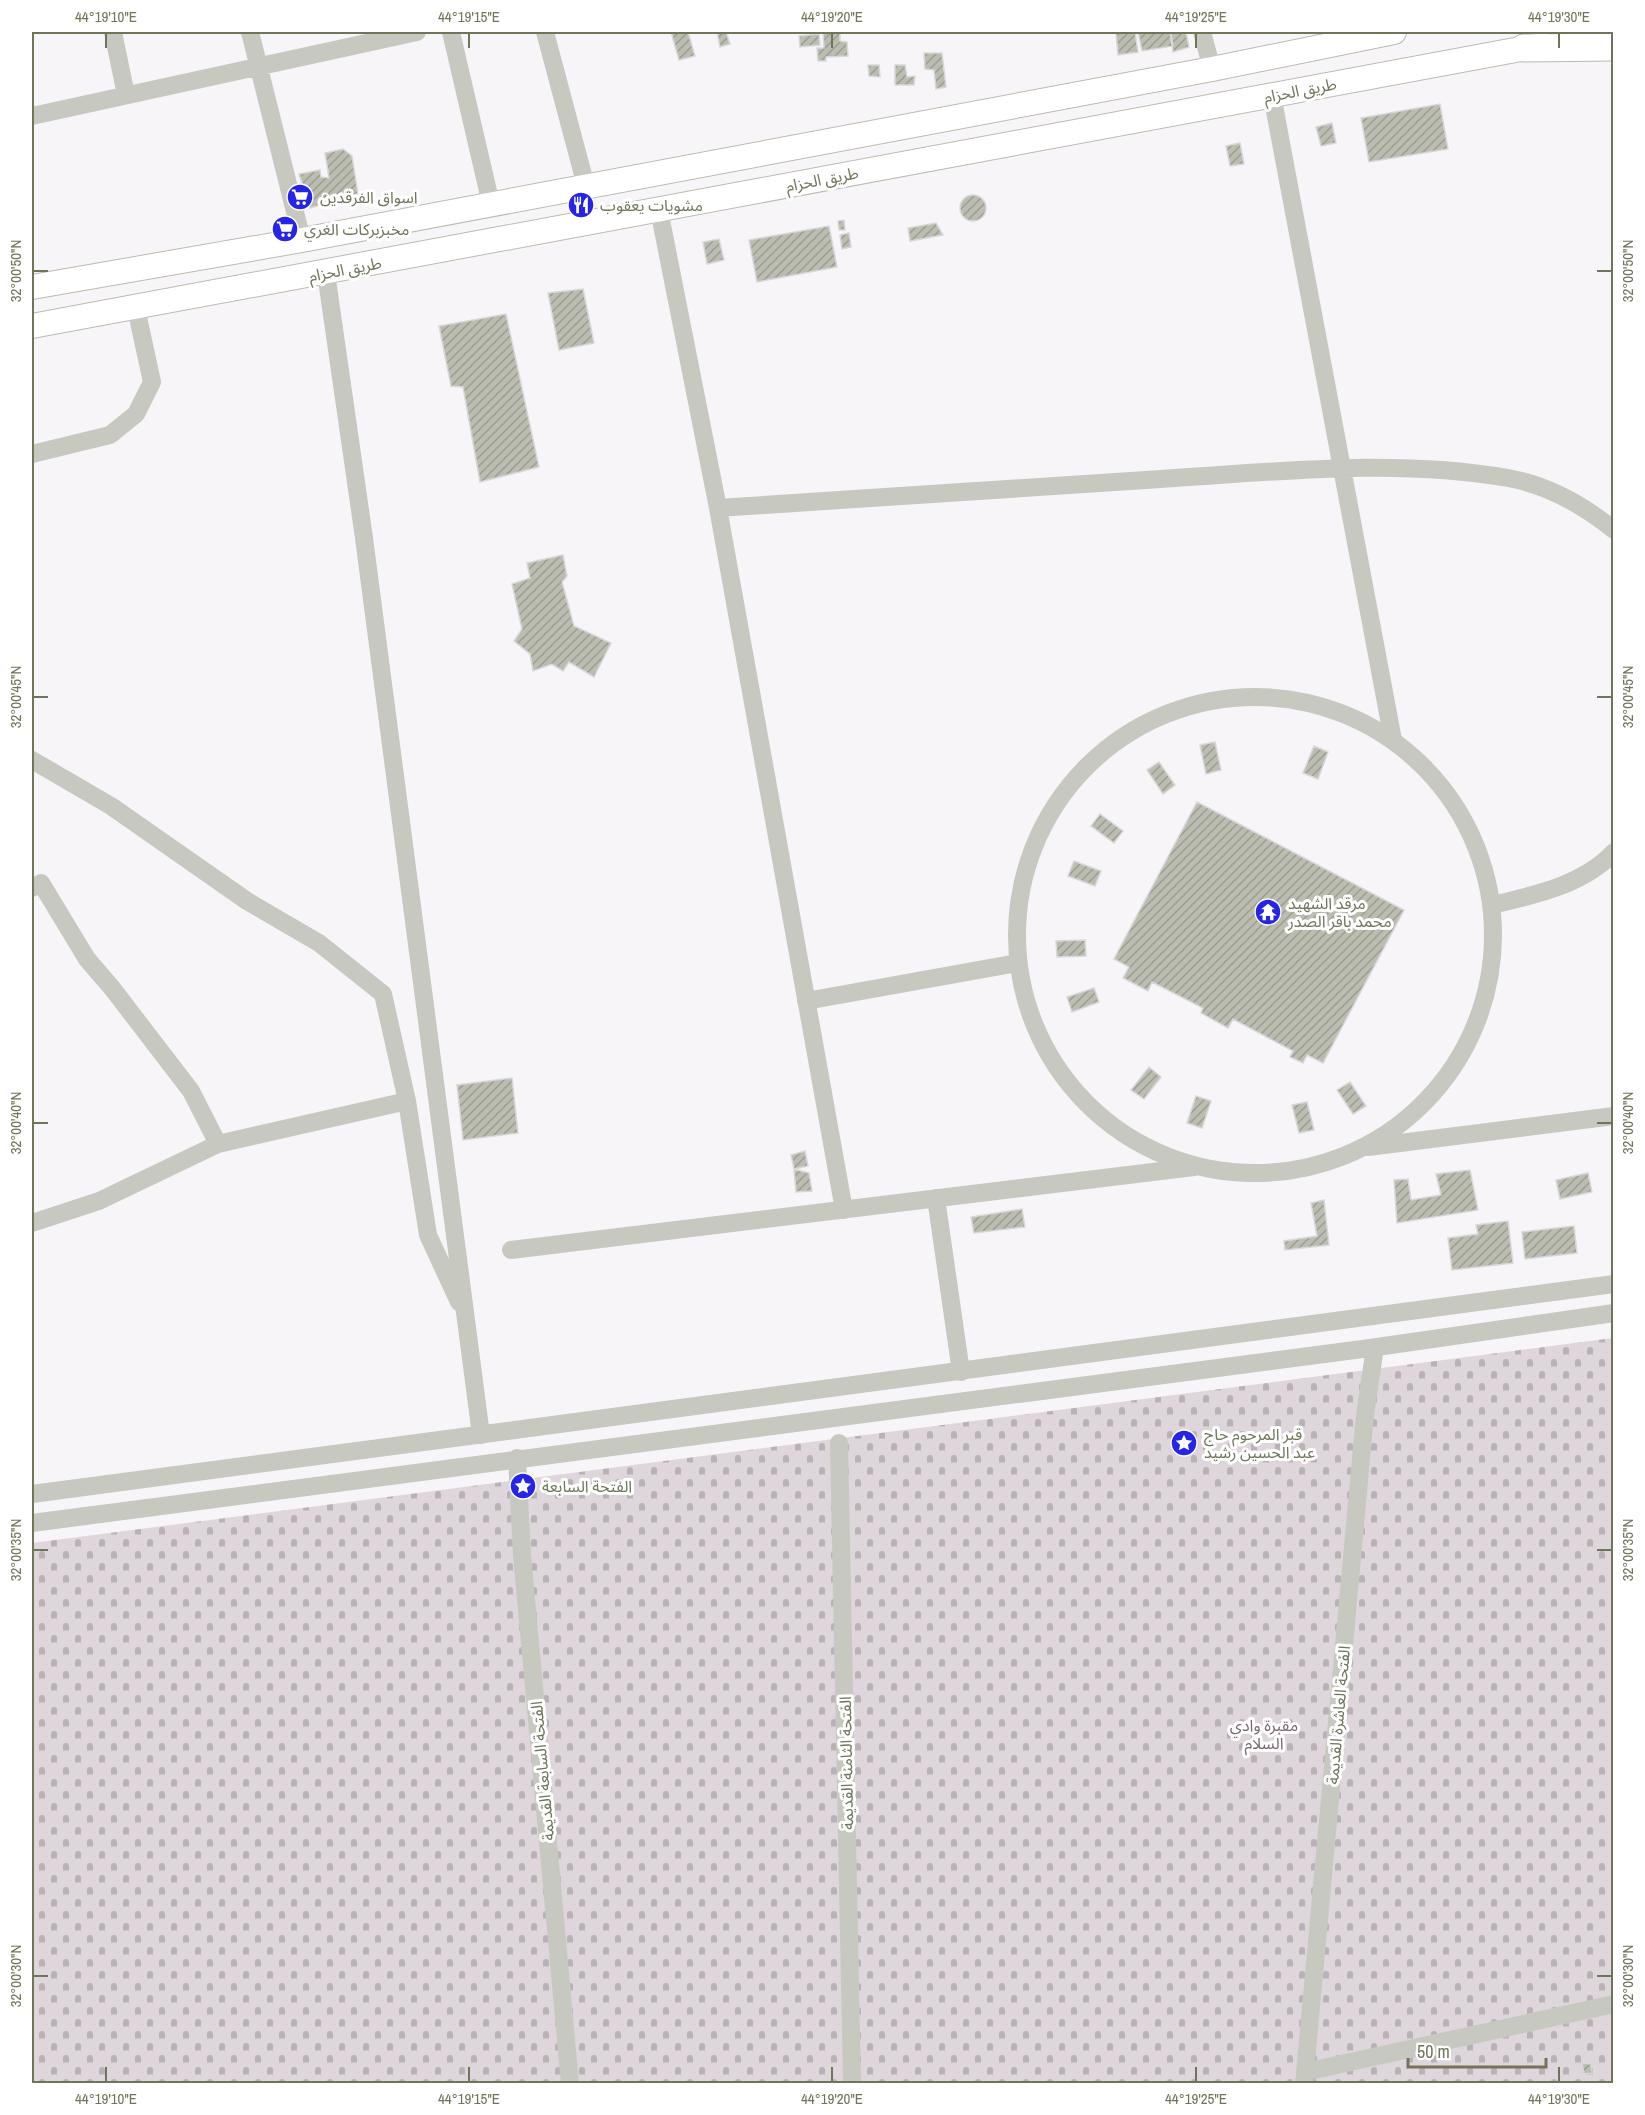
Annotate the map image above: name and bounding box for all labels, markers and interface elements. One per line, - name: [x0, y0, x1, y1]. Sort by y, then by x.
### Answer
- text: 44°19'10"E: [75, 6, 137, 27]
- text: 44°19'15"E: [438, 6, 500, 27]
- text: 44°19'20"E: [801, 6, 863, 27]
- text: 44°19'25"E: [1165, 6, 1227, 27]
- text: 44°19'30"E: [1528, 6, 1590, 27]
- street label: طريق الحزام: [1262, 72, 1339, 110]
- street label: طريق الحزام: [784, 161, 861, 199]
- supermarket icon: اسواق الفرقدين: [285, 182, 315, 212]
- place label: اسواق الفرقدين: [320, 186, 418, 208]
- restaurant icon: مشويات يعقوب: [566, 190, 596, 220]
- place label: مشويات يعقوب: [600, 194, 703, 216]
- supermarket icon: مخبزبركات الغري: [270, 214, 300, 244]
- place label: مخبزبركات الغري: [304, 218, 410, 242]
- text: 32°00'50"N: [5, 240, 26, 302]
- text: 32°00'50"N: [1617, 240, 1638, 302]
- street label: طريق الحزام: [307, 251, 384, 289]
- text: 32°00'45"N: [5, 666, 26, 728]
- text: 32°00'45"N: [1617, 666, 1638, 728]
- place label: مرقد الشهيد محمد باقر الصدر: [1287, 892, 1392, 932]
- temple icon: مرقد الشهيد محمد باقر الصدر: [1253, 897, 1283, 927]
- text: 32°00'40"N: [5, 1092, 26, 1154]
- text: 32°00'40"N: [1617, 1092, 1638, 1154]
- place label: قبر المرحوم حاج عبد الحسين رشيد: [1204, 1423, 1315, 1463]
- place icon: قبر المرحوم حاج عبد الحسين رشيد: [1169, 1428, 1199, 1458]
- place icon: الفتحة السابعة: [508, 1471, 538, 1501]
- place label: الفتحة السابعة: [542, 1475, 632, 1497]
- text: 32°00'35"N: [5, 1519, 26, 1581]
- text: 32°00'35"N: [1617, 1519, 1638, 1581]
- street label: الفتحة العاشرة القديمة: [1321, 1645, 1355, 1785]
- street label: الفتحة الثامنة القديمة: [834, 1696, 858, 1830]
- street label: الفتحة السابعة القديمة: [525, 1700, 559, 1842]
- park label: مقبرة وادي السلام: [1230, 1714, 1298, 1756]
- text: 32°00'30"N: [5, 1945, 26, 2007]
- text: 32°00'30"N: [1617, 1945, 1638, 2007]
- scale bar: [1408, 2031, 1546, 2069]
- text: 50 m: [1417, 2039, 1450, 2064]
- text: 44°19'10"E: [75, 2088, 137, 2109]
- text: 44°19'15"E: [438, 2088, 500, 2109]
- text: 44°19'20"E: [801, 2088, 863, 2109]
- text: 44°19'25"E: [1165, 2088, 1227, 2109]
- text: 44°19'30"E: [1528, 2088, 1590, 2109]

